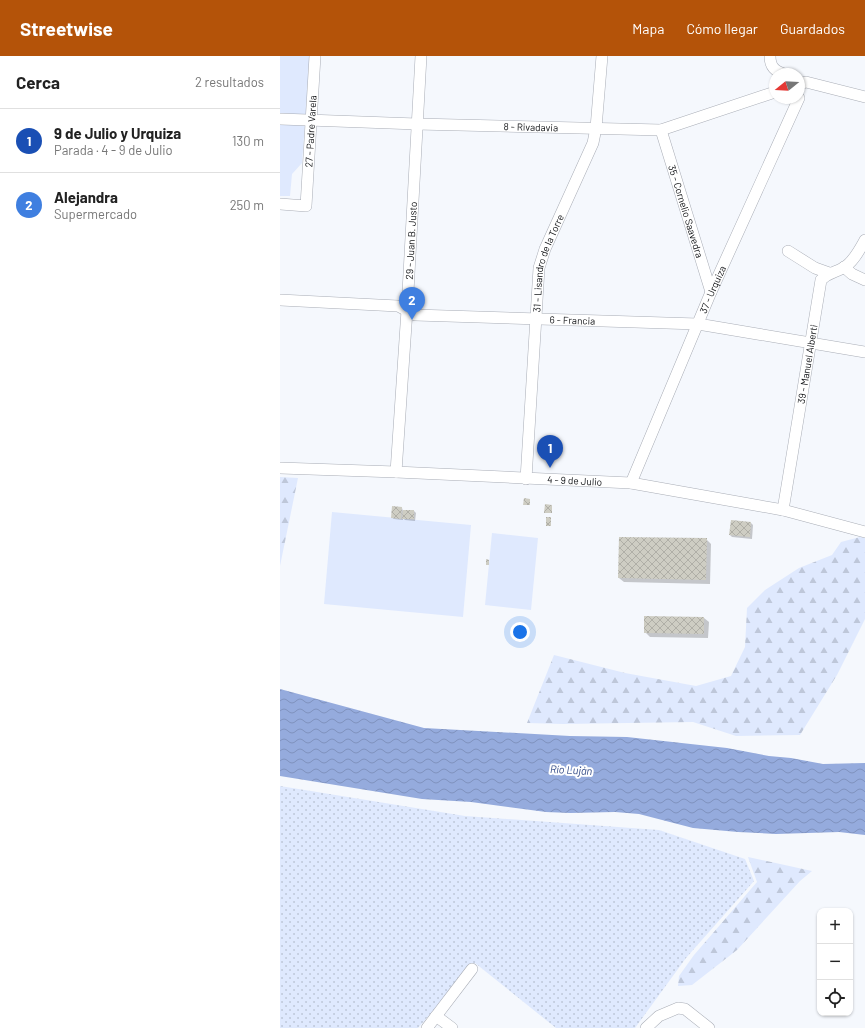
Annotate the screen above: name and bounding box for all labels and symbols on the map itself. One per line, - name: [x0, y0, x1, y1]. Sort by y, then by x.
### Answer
- north arrow: [769, 68, 805, 104]
- street label: 27 - Padre Varela: [302, 95, 319, 168]
- street label: 8 - Rivadavia: [503, 120, 558, 133]
- street label: 35 - Cornelio Saavedra: [666, 163, 706, 259]
- street label: 29 - Juan B. Justo: [403, 201, 419, 280]
- street label: 31 - Lisandro de la Torre: [530, 212, 566, 313]
- street label: 37 - Urquiza: [697, 264, 728, 315]
- pin: 2: [399, 287, 425, 320]
- street label: 6 - Francia: [550, 313, 596, 327]
- street label: 39 - Manuel Alberti: [795, 323, 820, 404]
- pin: 1: [537, 435, 563, 468]
- street label: 4 - 9 de Julio: [547, 473, 602, 488]
- your location: [510, 622, 530, 642]
- water label: Río Luján: [550, 762, 593, 777]

